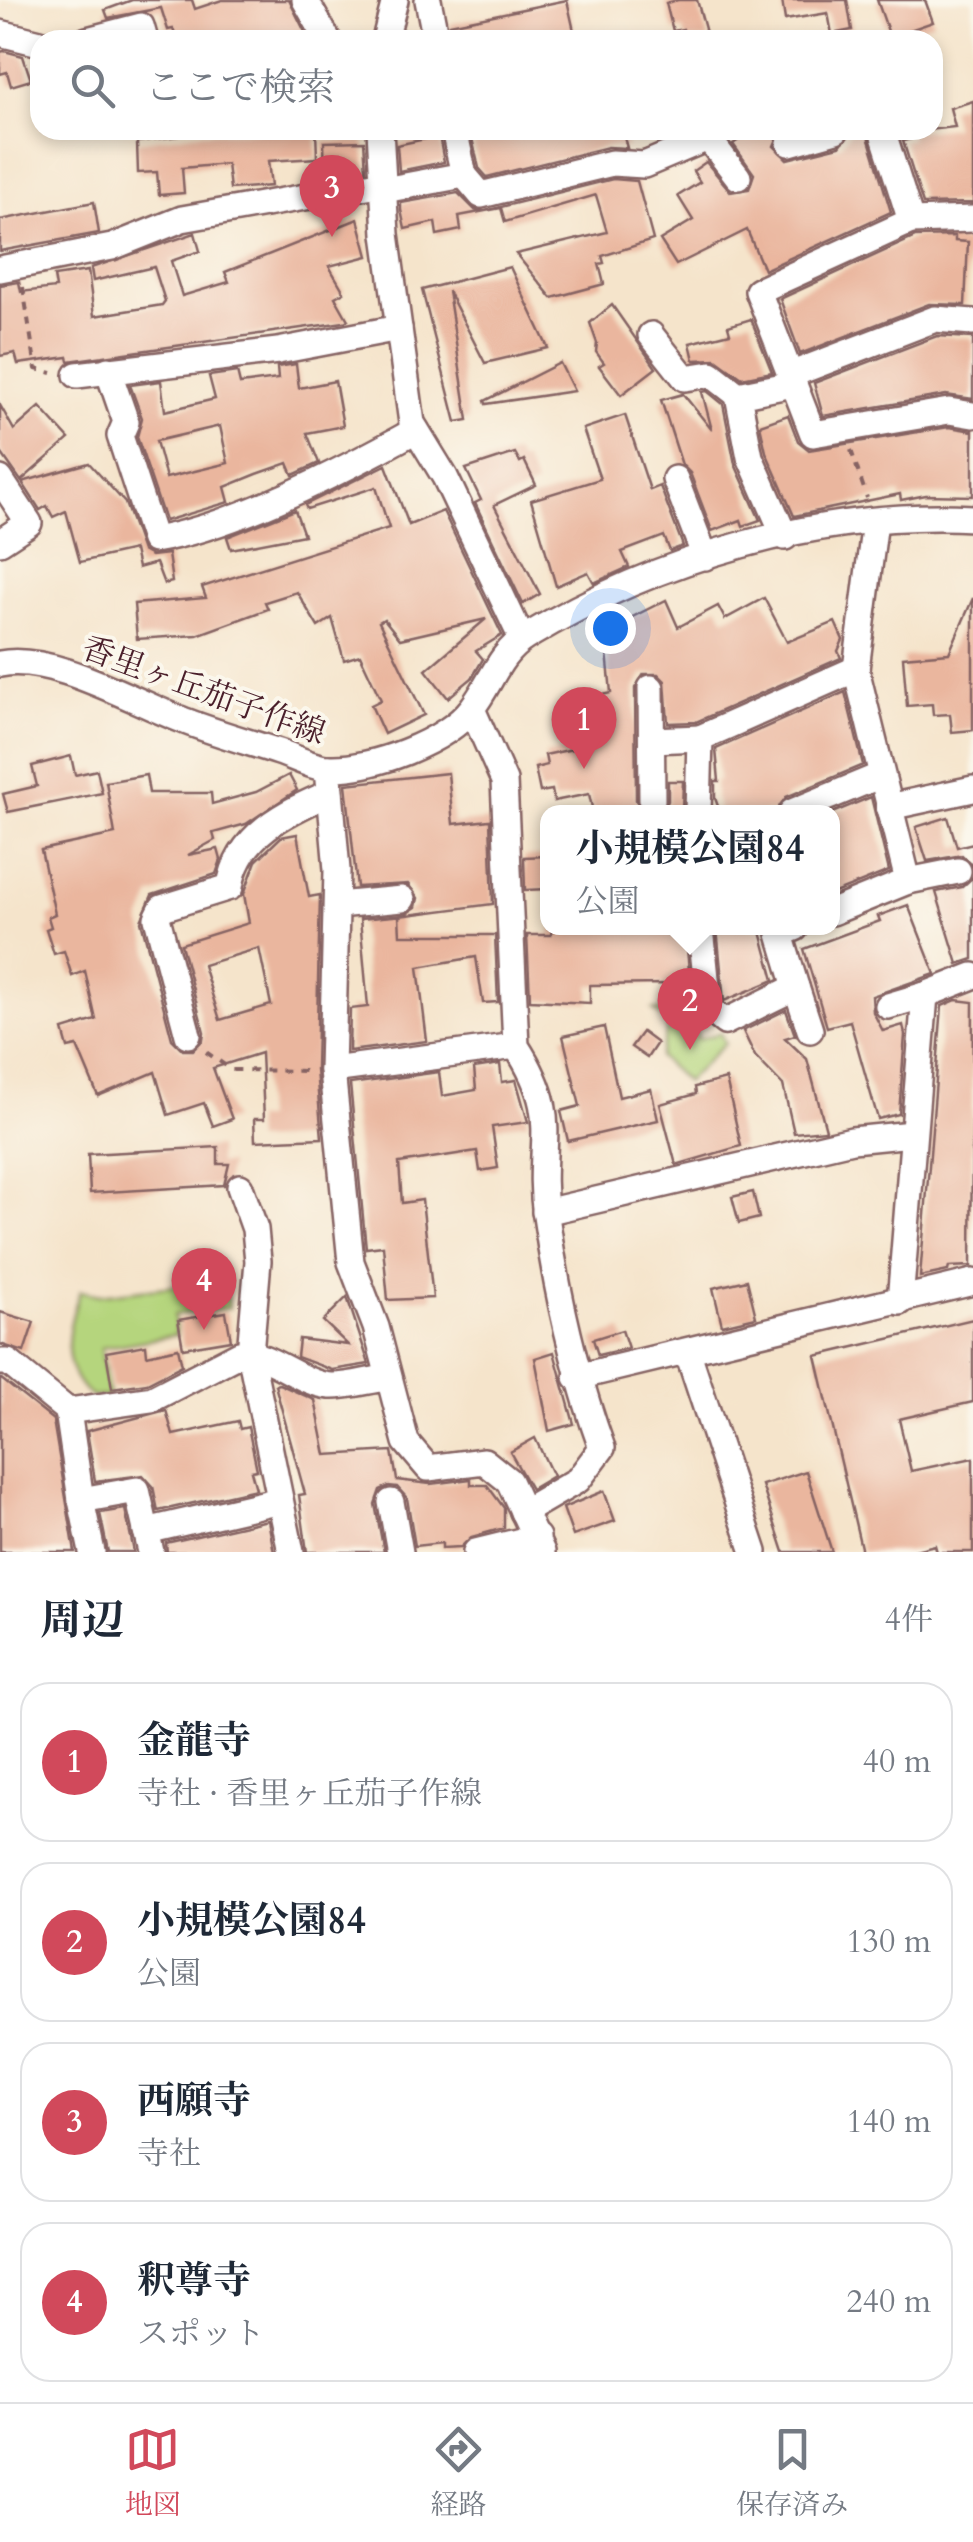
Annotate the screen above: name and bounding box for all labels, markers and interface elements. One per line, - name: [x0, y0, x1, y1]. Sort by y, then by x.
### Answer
- search box: [30, 30, 943, 140]
- icon: search: [65, 58, 120, 113]
- text: ここで検索: [145, 62, 335, 114]
- pin: 3: [300, 154, 364, 237]
- your location: [585, 603, 636, 654]
- street label: 香里ヶ丘茄子作線: [76, 626, 331, 755]
- pin: 1: [552, 686, 616, 769]
- popup: [540, 805, 840, 935]
- text: 小規模公園84: [576, 823, 804, 875]
- text: 公園: [576, 880, 640, 924]
- pin: 2: [658, 968, 722, 1050]
- pin: 4: [172, 1248, 236, 1330]
- text: 周辺: [40, 1592, 124, 1649]
- text: 4件: [885, 1598, 933, 1642]
- text: 金龍寺: [137, 1715, 251, 1767]
- text: 1: [66, 1740, 83, 1784]
- text: 40 m: [863, 1740, 931, 1784]
- text: 寺社 · 香里ヶ丘茄子作線: [137, 1772, 482, 1816]
- text: 小規模公園84: [137, 1895, 366, 1947]
- text: 2: [66, 1920, 83, 1964]
- text: 130 m: [846, 1920, 931, 1964]
- text: 公園: [137, 1952, 201, 1996]
- text: 西願寺: [137, 2075, 251, 2127]
- text: 3: [66, 2100, 83, 2144]
- text: 140 m: [846, 2100, 931, 2144]
- text: 寺社: [137, 2132, 201, 2176]
- text: 釈尊寺: [137, 2255, 251, 2307]
- text: 4: [66, 2280, 83, 2324]
- text: 240 m: [846, 2280, 931, 2324]
- text: スポット: [137, 2312, 265, 2356]
- tab: 地図: [125, 2422, 181, 2524]
- tab: 経路: [430, 2422, 486, 2524]
- tab: 保存済み: [736, 2422, 848, 2524]

